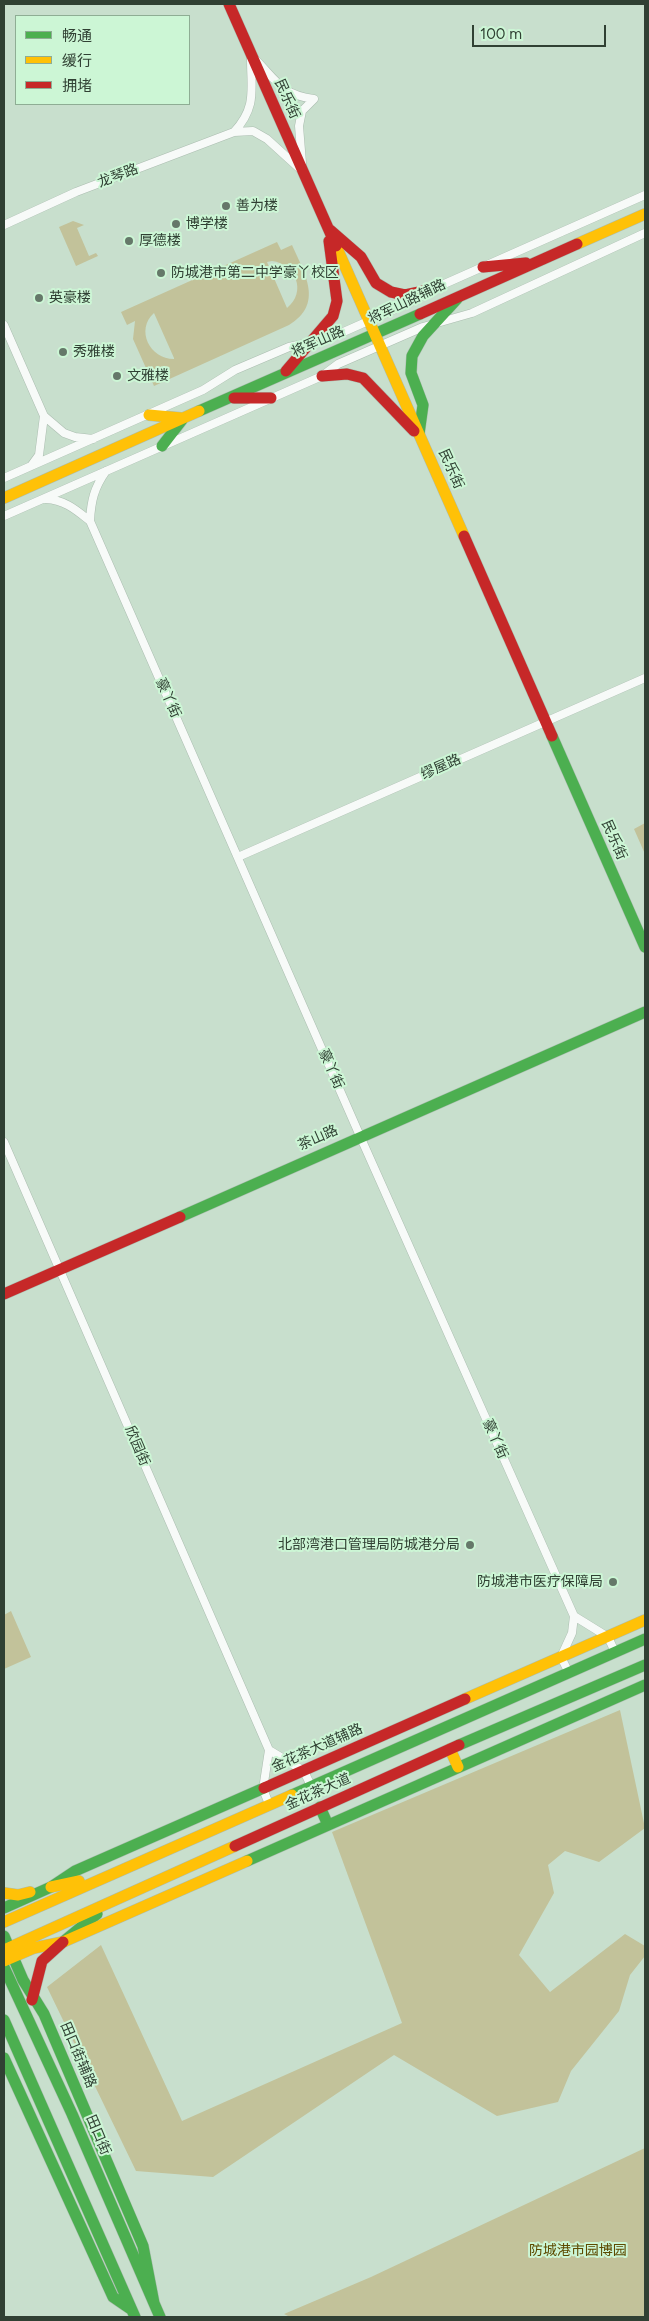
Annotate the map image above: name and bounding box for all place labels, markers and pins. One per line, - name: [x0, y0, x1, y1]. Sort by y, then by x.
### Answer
- place label: 善为楼: [236, 198, 278, 214]
- marker: 善为楼: [220, 200, 232, 212]
- place label: 博学楼: [186, 216, 228, 232]
- marker: 博学楼: [170, 218, 182, 230]
- place label: 厚德楼: [139, 233, 181, 249]
- marker: 厚德楼: [123, 235, 135, 247]
- place label: 防城港市第二中学豪丫校区: [171, 265, 339, 281]
- marker: 防城港市第二中学豪丫校区: [155, 267, 167, 279]
- place label: 英豪楼: [49, 290, 91, 306]
- marker: 英豪楼: [33, 292, 45, 304]
- place label: 秀雅楼: [73, 344, 115, 360]
- marker: 秀雅楼: [57, 346, 69, 358]
- place label: 文雅楼: [127, 368, 169, 384]
- marker: 文雅楼: [111, 370, 123, 382]
- place label: 北部湾港口管理局防城港分局: [278, 1537, 460, 1553]
- marker: 北部湾港口管理局防城港分局: [464, 1539, 476, 1551]
- place label: 防城港市医疗保障局: [477, 1574, 603, 1590]
- marker: 防城港市医疗保障局: [607, 1576, 619, 1588]

